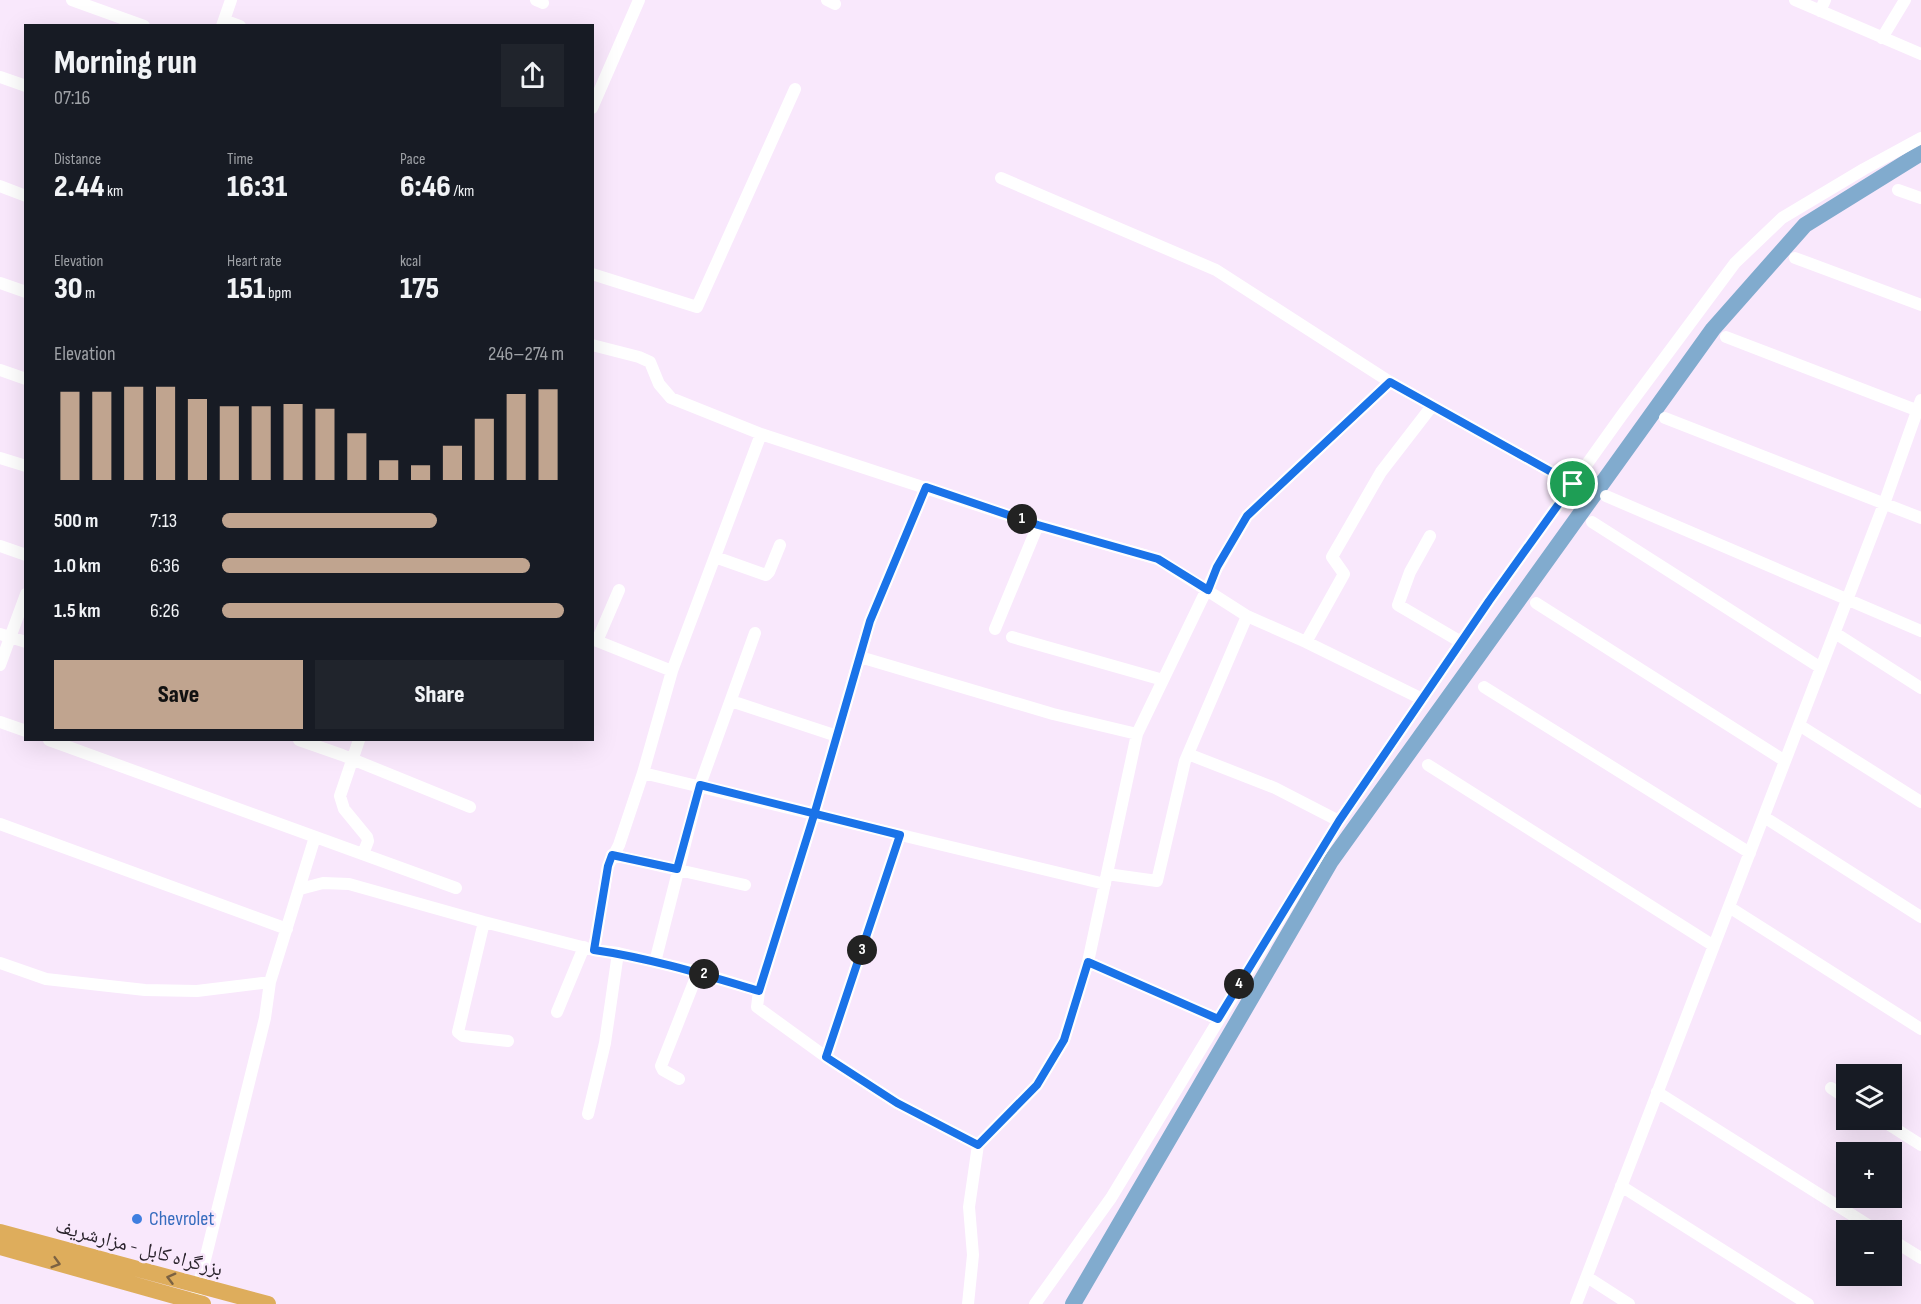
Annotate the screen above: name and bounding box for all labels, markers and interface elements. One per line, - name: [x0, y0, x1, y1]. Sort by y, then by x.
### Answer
- text: Morning run: [54, 43, 197, 83]
- button: share: [501, 44, 564, 107]
- text: 07:16: [54, 86, 90, 110]
- text: Distance: [54, 150, 101, 169]
- text: Time: [227, 150, 253, 169]
- text: Pace: [400, 150, 425, 169]
- text: 2.44: [54, 169, 104, 205]
- text: 16:31: [227, 169, 287, 205]
- text: 6:46: [400, 169, 451, 205]
- text: km: [104, 182, 123, 201]
- text: /km: [451, 182, 474, 201]
- text: Elevation: [54, 252, 103, 271]
- text: Heart rate: [227, 252, 282, 271]
- text: kcal: [400, 252, 421, 271]
- text: 30: [54, 271, 83, 307]
- text: 151: [227, 271, 265, 307]
- text: 175: [400, 271, 439, 307]
- text: m: [83, 284, 95, 303]
- text: bpm: [265, 284, 291, 303]
- text: Elevation: [54, 342, 116, 366]
- text: 246–274 m: [488, 342, 564, 366]
- pin: [1547, 458, 1598, 509]
- icon: arrive: [1556, 467, 1589, 500]
- pin: 1: [1007, 504, 1037, 534]
- text: 500 m: [54, 509, 98, 533]
- text: 7:13: [150, 509, 177, 533]
- text: 1: [1019, 509, 1025, 528]
- text: 1.0 km: [54, 554, 101, 578]
- text: 6:36: [150, 554, 180, 578]
- text: 1.5 km: [54, 599, 100, 623]
- text: 6:26: [150, 599, 180, 623]
- button: Save: [54, 660, 303, 729]
- button: Share: [315, 660, 564, 729]
- pin: 3: [847, 935, 877, 965]
- text: 3: [858, 940, 866, 959]
- pin: 2: [689, 959, 719, 989]
- text: 2: [700, 964, 708, 983]
- pin: 4: [1224, 969, 1254, 999]
- text: 4: [1235, 974, 1243, 993]
- map controls: [1836, 1064, 1902, 1286]
- button: layers: [1836, 1064, 1902, 1130]
- button: +: [1836, 1142, 1902, 1208]
- place label: Chevrolet: [149, 1207, 214, 1231]
- marker: Chevrolet: [130, 1212, 144, 1226]
- street label: بزرگراه کابل - مزارشریف: [53, 1214, 225, 1282]
- button: −: [1836, 1220, 1902, 1286]
- one-way arrow: [50, 1256, 61, 1268]
- one-way arrow: [166, 1273, 176, 1285]

